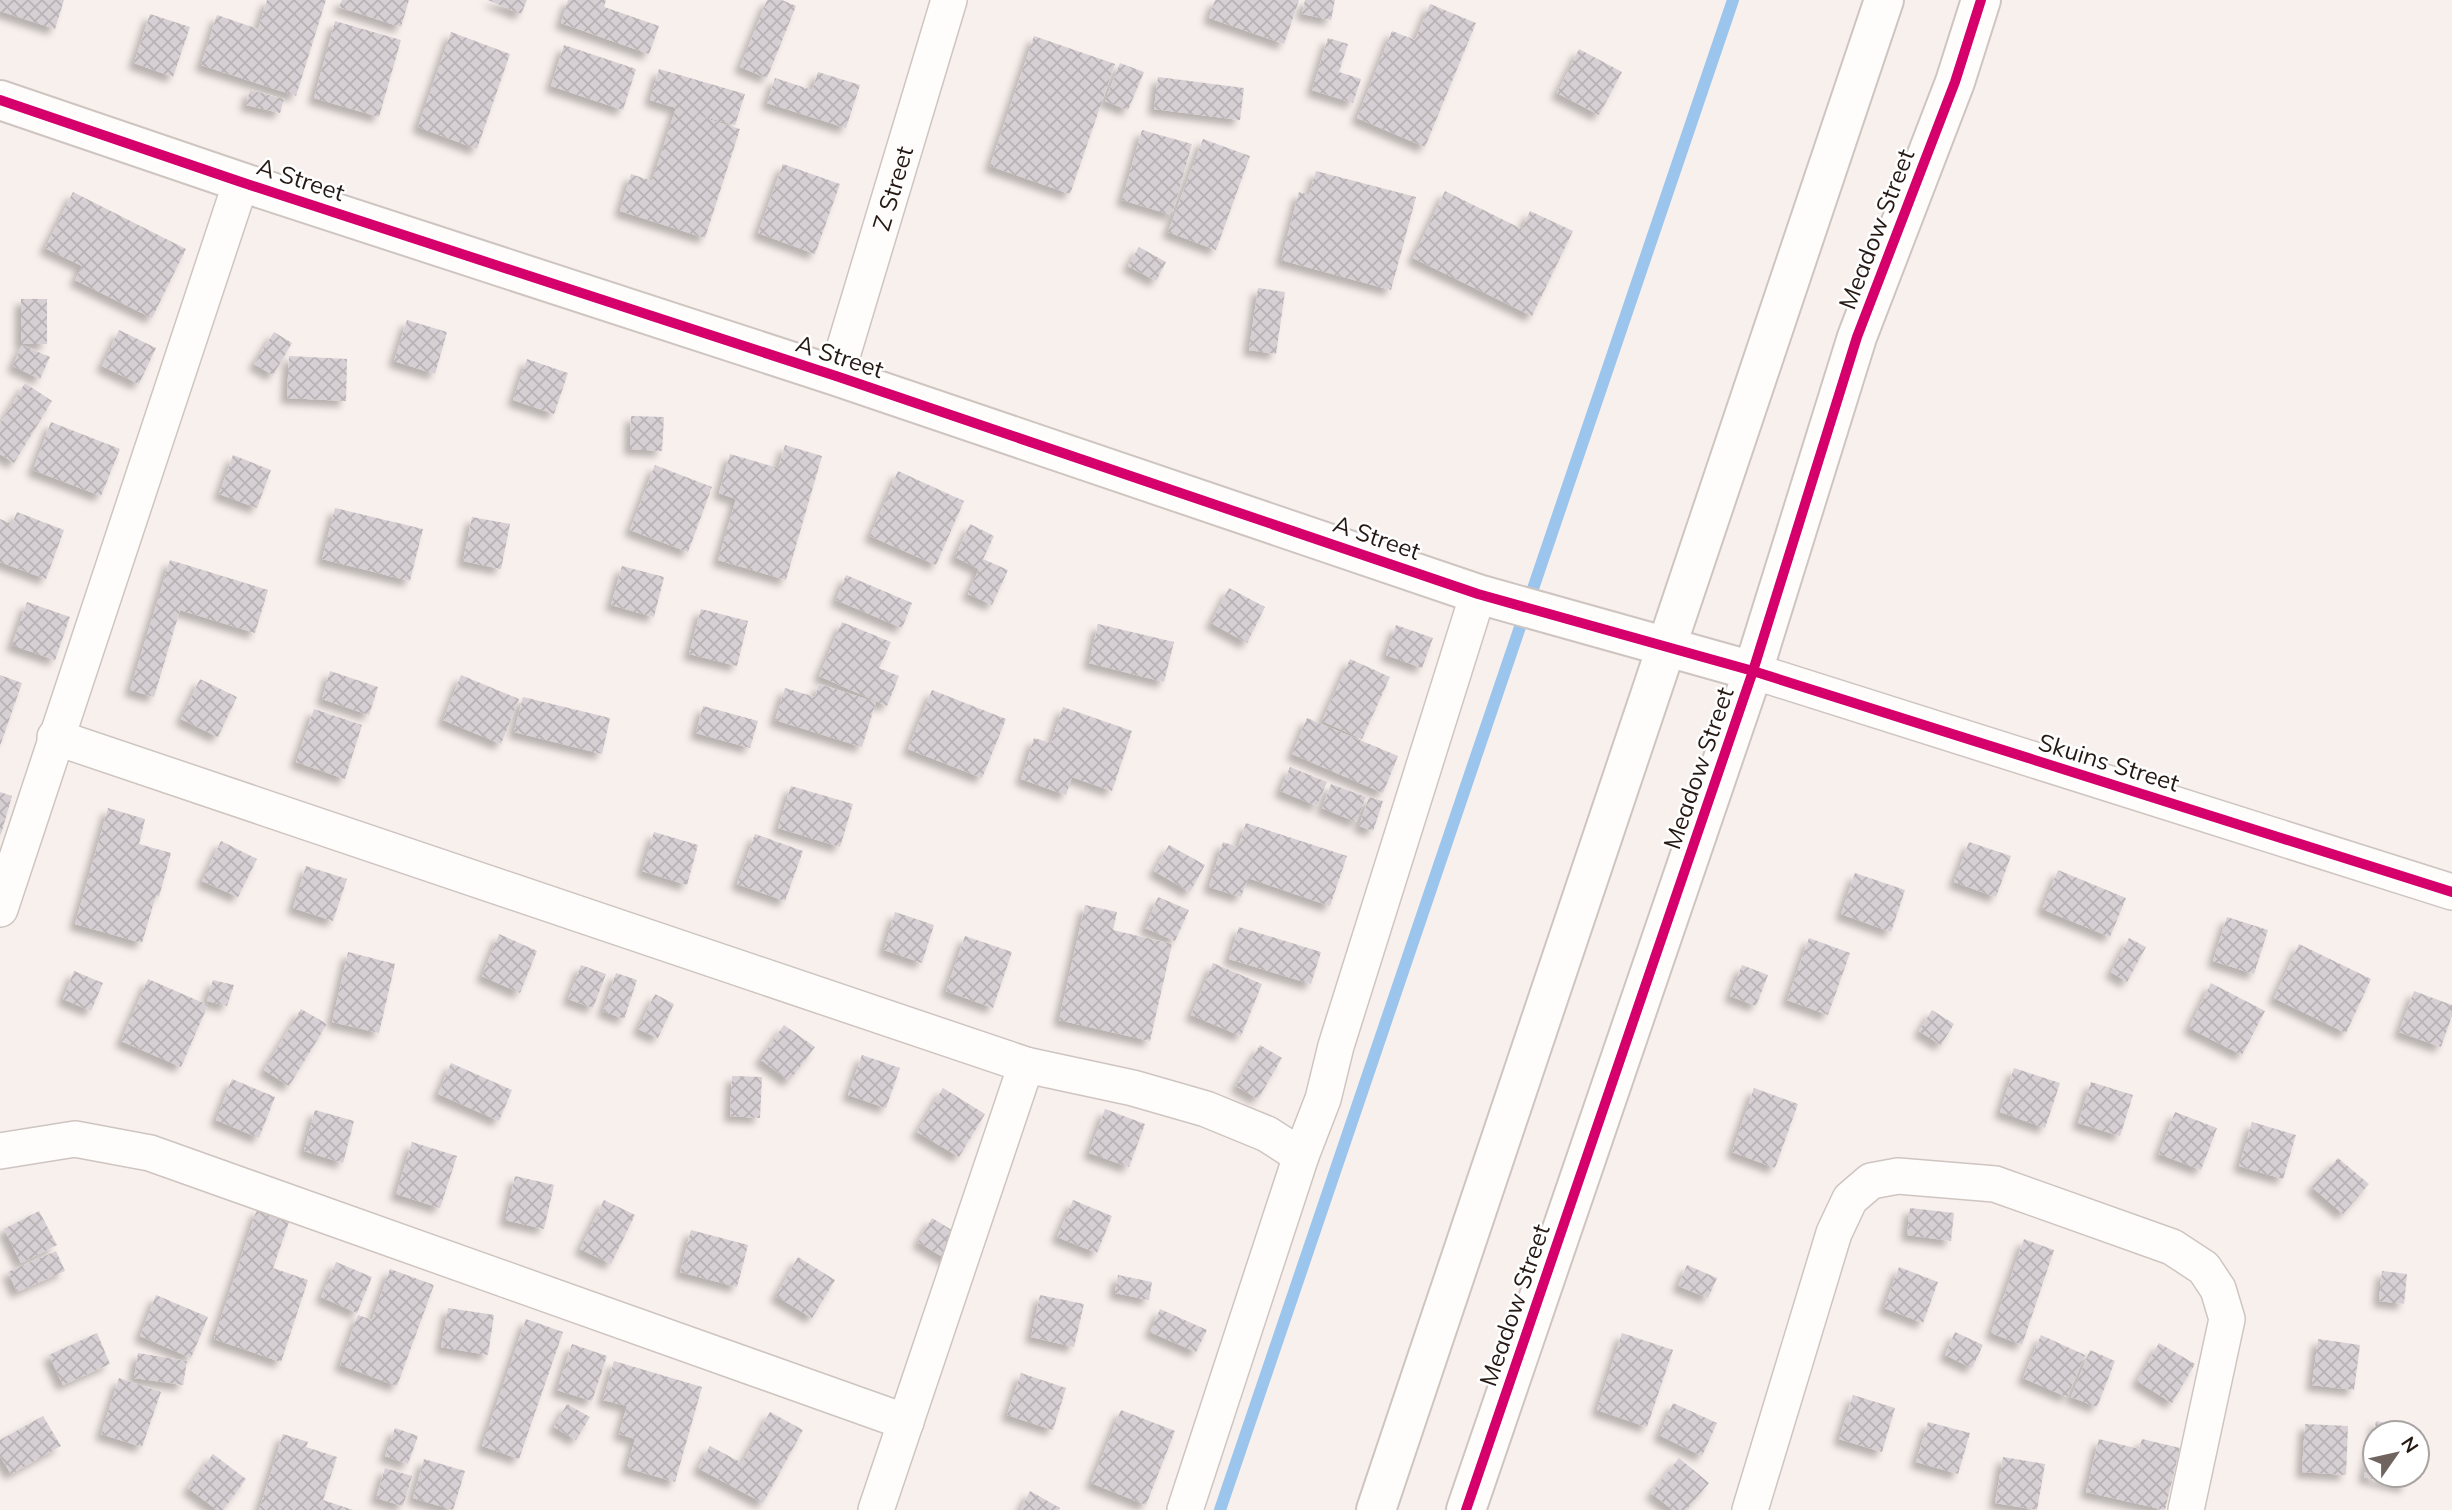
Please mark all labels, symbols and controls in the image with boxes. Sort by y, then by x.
street label: Z Street [866,142,919,234]
street label: Meadow Street [1832,145,1920,313]
street label: A Street [253,151,349,207]
street label: A Street [792,328,888,384]
street label: A Street [1329,508,1425,566]
street label: Meadow Street [1656,683,1740,853]
street label: Skuins Street [2035,726,2183,798]
street label: Meadow Street [1472,1220,1556,1390]
north arrow [2361,1419,2431,1489]
text: N [2396,1432,2424,1457]

